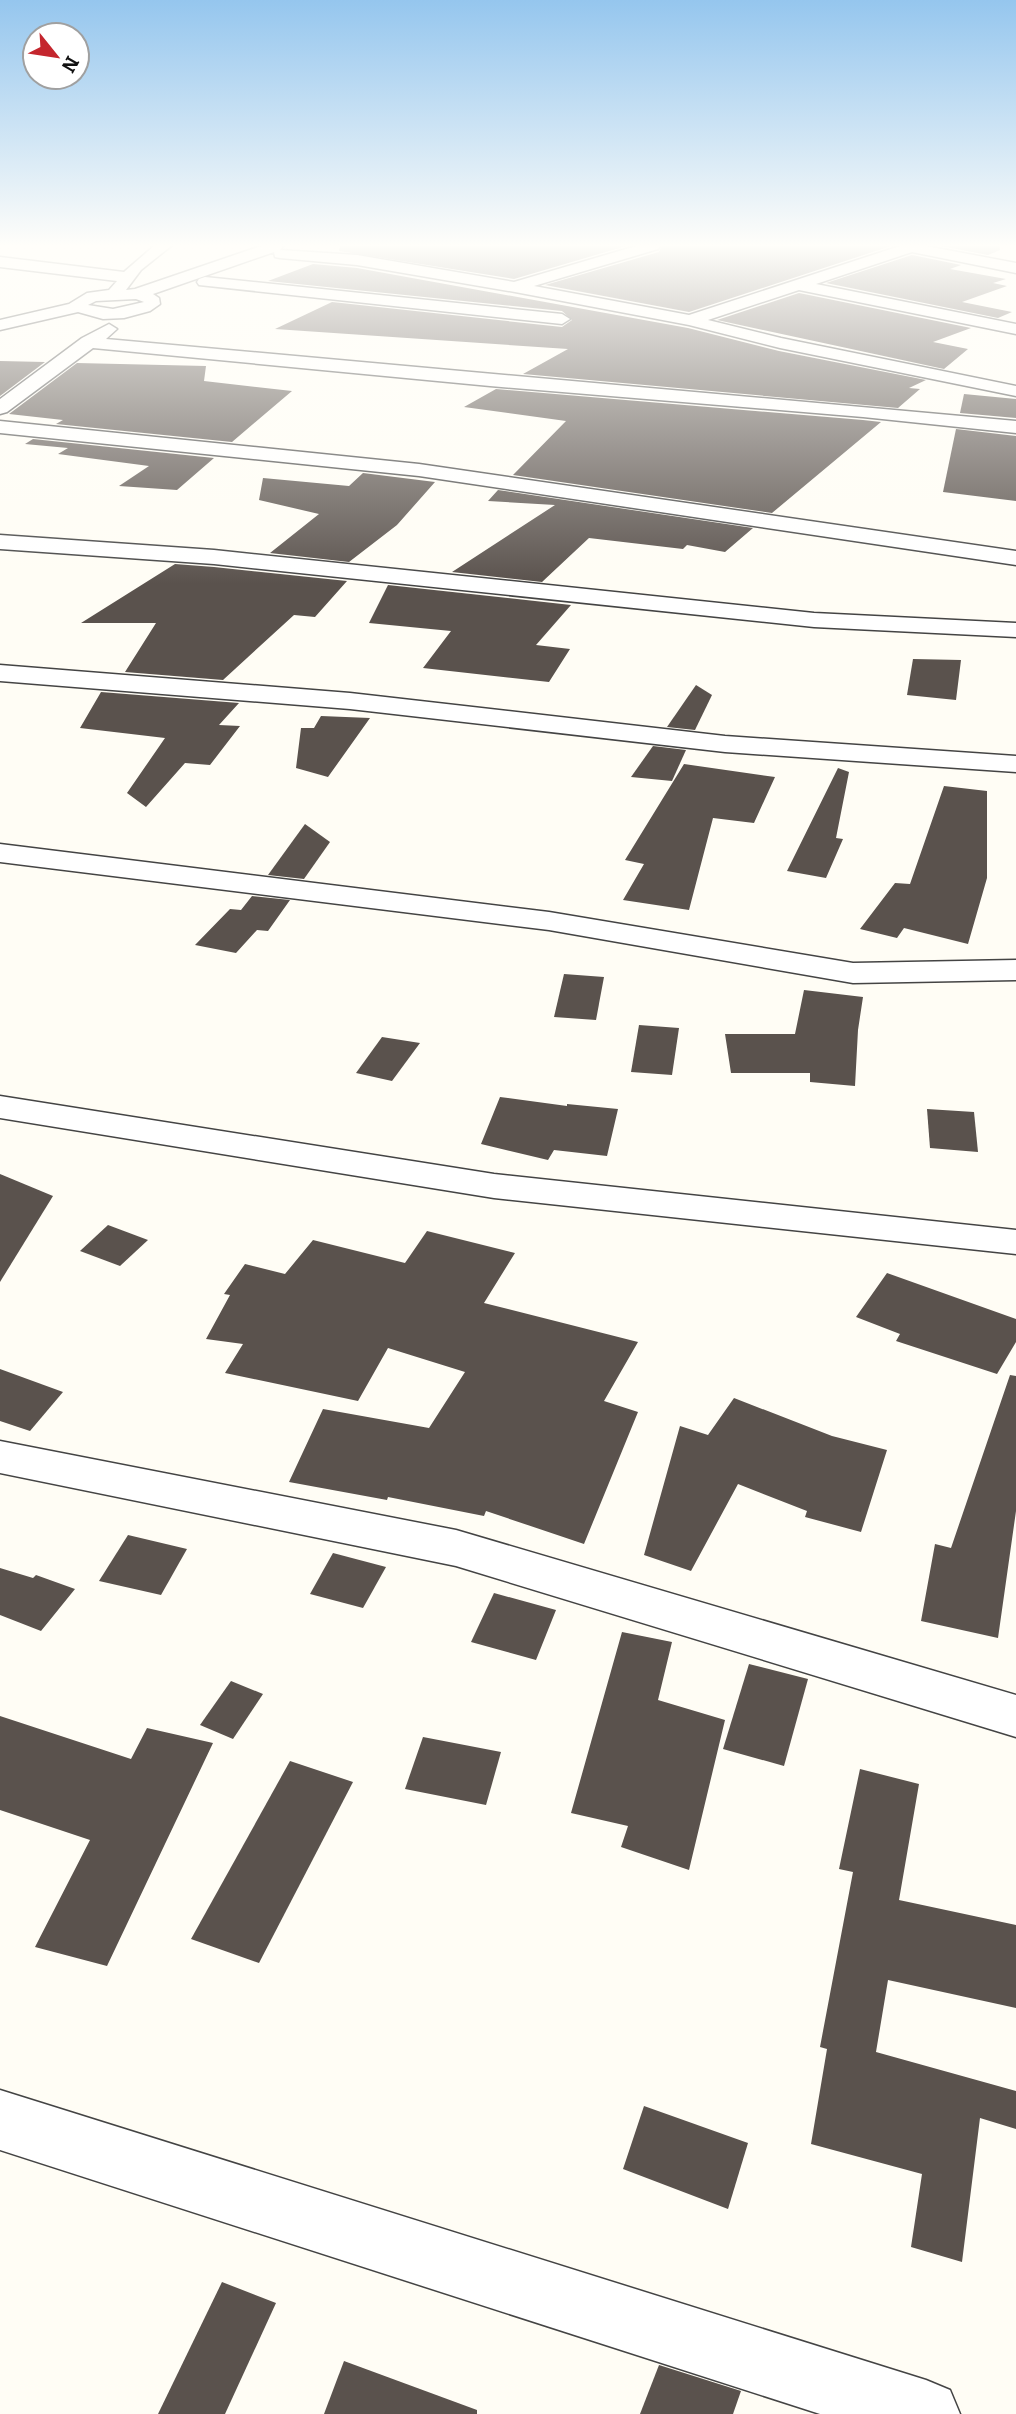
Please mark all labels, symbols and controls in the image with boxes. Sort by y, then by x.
north arrow [21,21,91,91]
text: N [56,52,84,77]

